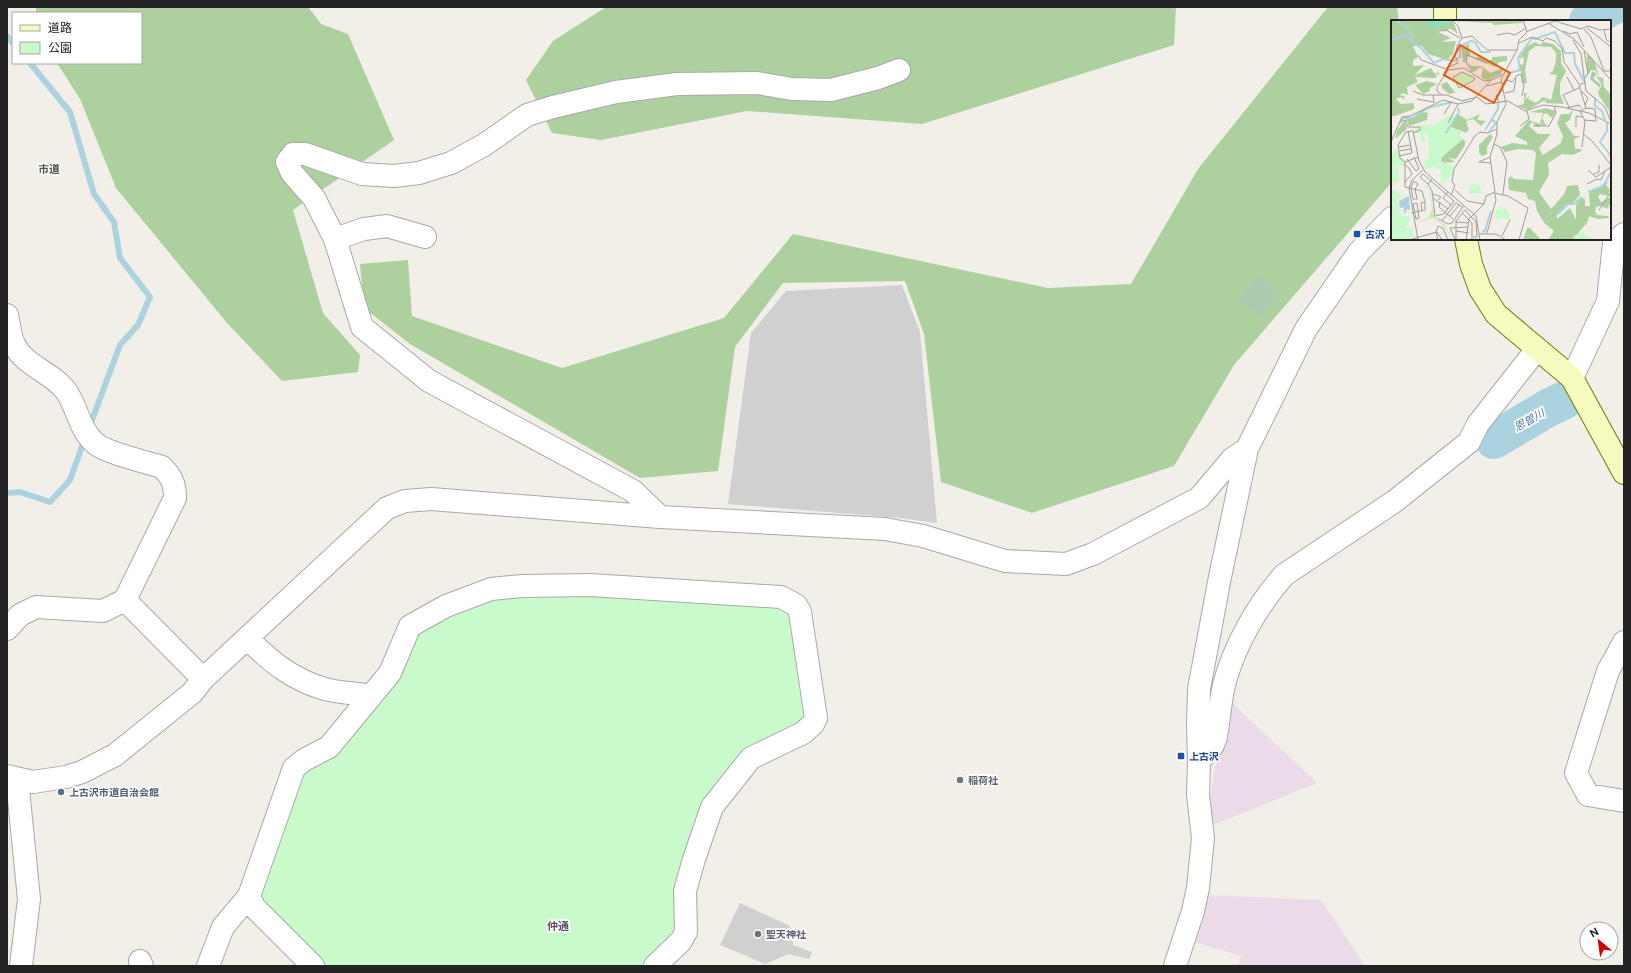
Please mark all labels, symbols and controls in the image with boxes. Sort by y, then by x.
legend [12,12,142,64]
text: 道路 [48,20,72,36]
inset map [1391,20,1611,240]
text: 公園 [48,40,72,56]
district label: 市道 [38,162,60,176]
place label: 古沢 [1365,228,1385,241]
marker: 古沢 [1352,229,1362,239]
water label: 恩曽川 [1511,405,1548,434]
place label: 上古沢 [1189,750,1219,763]
marker: 上古沢 [1176,751,1186,761]
place label: 稲荷社 [968,774,999,787]
marker: 稲荷社 [955,775,965,785]
place label: 上古沢市道自治会館 [69,786,159,799]
marker: 上古沢市道自治会館 [56,787,66,797]
district label: 仲通 [547,919,569,933]
north arrow [1579,921,1619,961]
text: N [1587,924,1601,940]
place label: 聖天神社 [766,928,807,941]
marker: 聖天神社 [753,929,763,939]

